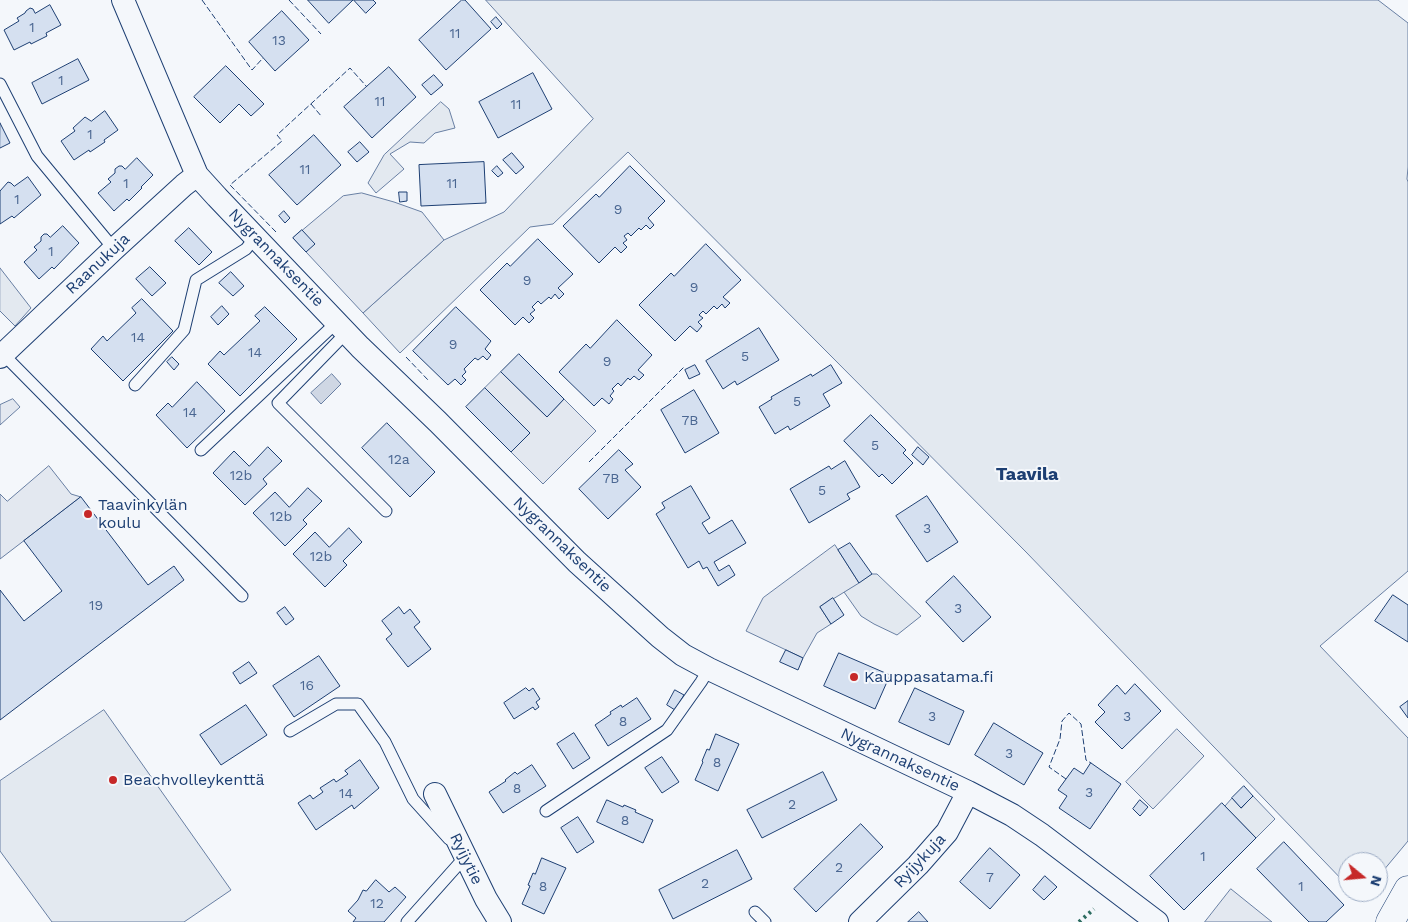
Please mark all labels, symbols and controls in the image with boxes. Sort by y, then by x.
house number: 1 [29,20,35,36]
house number: 11 [450,26,460,42]
house number: 13 [272,33,286,49]
house number: 1 [58,73,64,89]
house number: 11 [375,94,385,110]
house number: 11 [511,97,521,113]
house number: 1 [87,127,93,143]
house number: 11 [300,162,310,178]
house number: 1 [123,176,129,192]
house number: 11 [447,176,457,192]
house number: 1 [14,192,20,208]
house number: 9 [614,202,622,218]
street label: Nygrannaksentie [224,205,328,311]
street label: Raanukuja [62,229,134,299]
house number: 1 [48,244,54,260]
house number: 9 [523,273,531,289]
house number: 9 [690,280,698,296]
house number: 14 [131,330,145,346]
house number: 9 [449,337,457,353]
house number: 14 [248,345,262,361]
house number: 5 [741,349,749,365]
house number: 9 [603,354,611,370]
house number: 5 [793,394,801,410]
house number: 14 [183,405,197,421]
house number: 7B [682,413,698,429]
house number: 5 [871,438,879,454]
house number: 12a [388,452,410,468]
district label: Taavila [996,464,1058,486]
house number: 12b [230,468,252,484]
house number: 7B [603,471,619,487]
house number: 5 [818,483,826,499]
street label: Nygrannaksentie [509,493,615,597]
place label: Taavinkylän koulu [98,495,188,533]
marker: Taavinkylän koulu [82,508,94,520]
house number: 12b [270,509,292,525]
house number: 3 [923,521,931,537]
house number: 12b [310,549,332,565]
house number: 19 [89,598,103,614]
house number: 3 [954,601,962,617]
place label: Kauppasatama.fi [864,667,994,687]
marker: Kauppasatama.fi [848,671,860,683]
house number: 16 [300,678,314,694]
house number: 3 [928,709,936,725]
house number: 3 [1123,709,1131,725]
house number: 8 [619,714,627,730]
street label: Nygrannaksentie [837,724,963,796]
house number: 3 [1005,746,1013,762]
house number: 8 [713,755,721,771]
place label: Beachvolleykenttä [123,770,264,790]
marker: Beachvolleykenttä [107,774,119,786]
house number: 8 [513,781,521,797]
house number: 3 [1085,785,1093,801]
house number: 14 [339,786,353,802]
house number: 2 [788,797,796,813]
house number: 8 [621,813,629,829]
street label: Ryijytie [445,830,487,888]
street label: Ryijykuja [890,830,950,892]
house number: 1 [1200,849,1206,865]
north arrow [1338,852,1388,902]
house number: 2 [835,860,843,876]
house number: 7 [986,870,994,886]
text: N [1367,874,1386,888]
house number: 2 [701,876,709,892]
house number: 8 [539,879,547,895]
house number: 1 [1298,879,1304,895]
house number: 12 [370,896,384,912]

